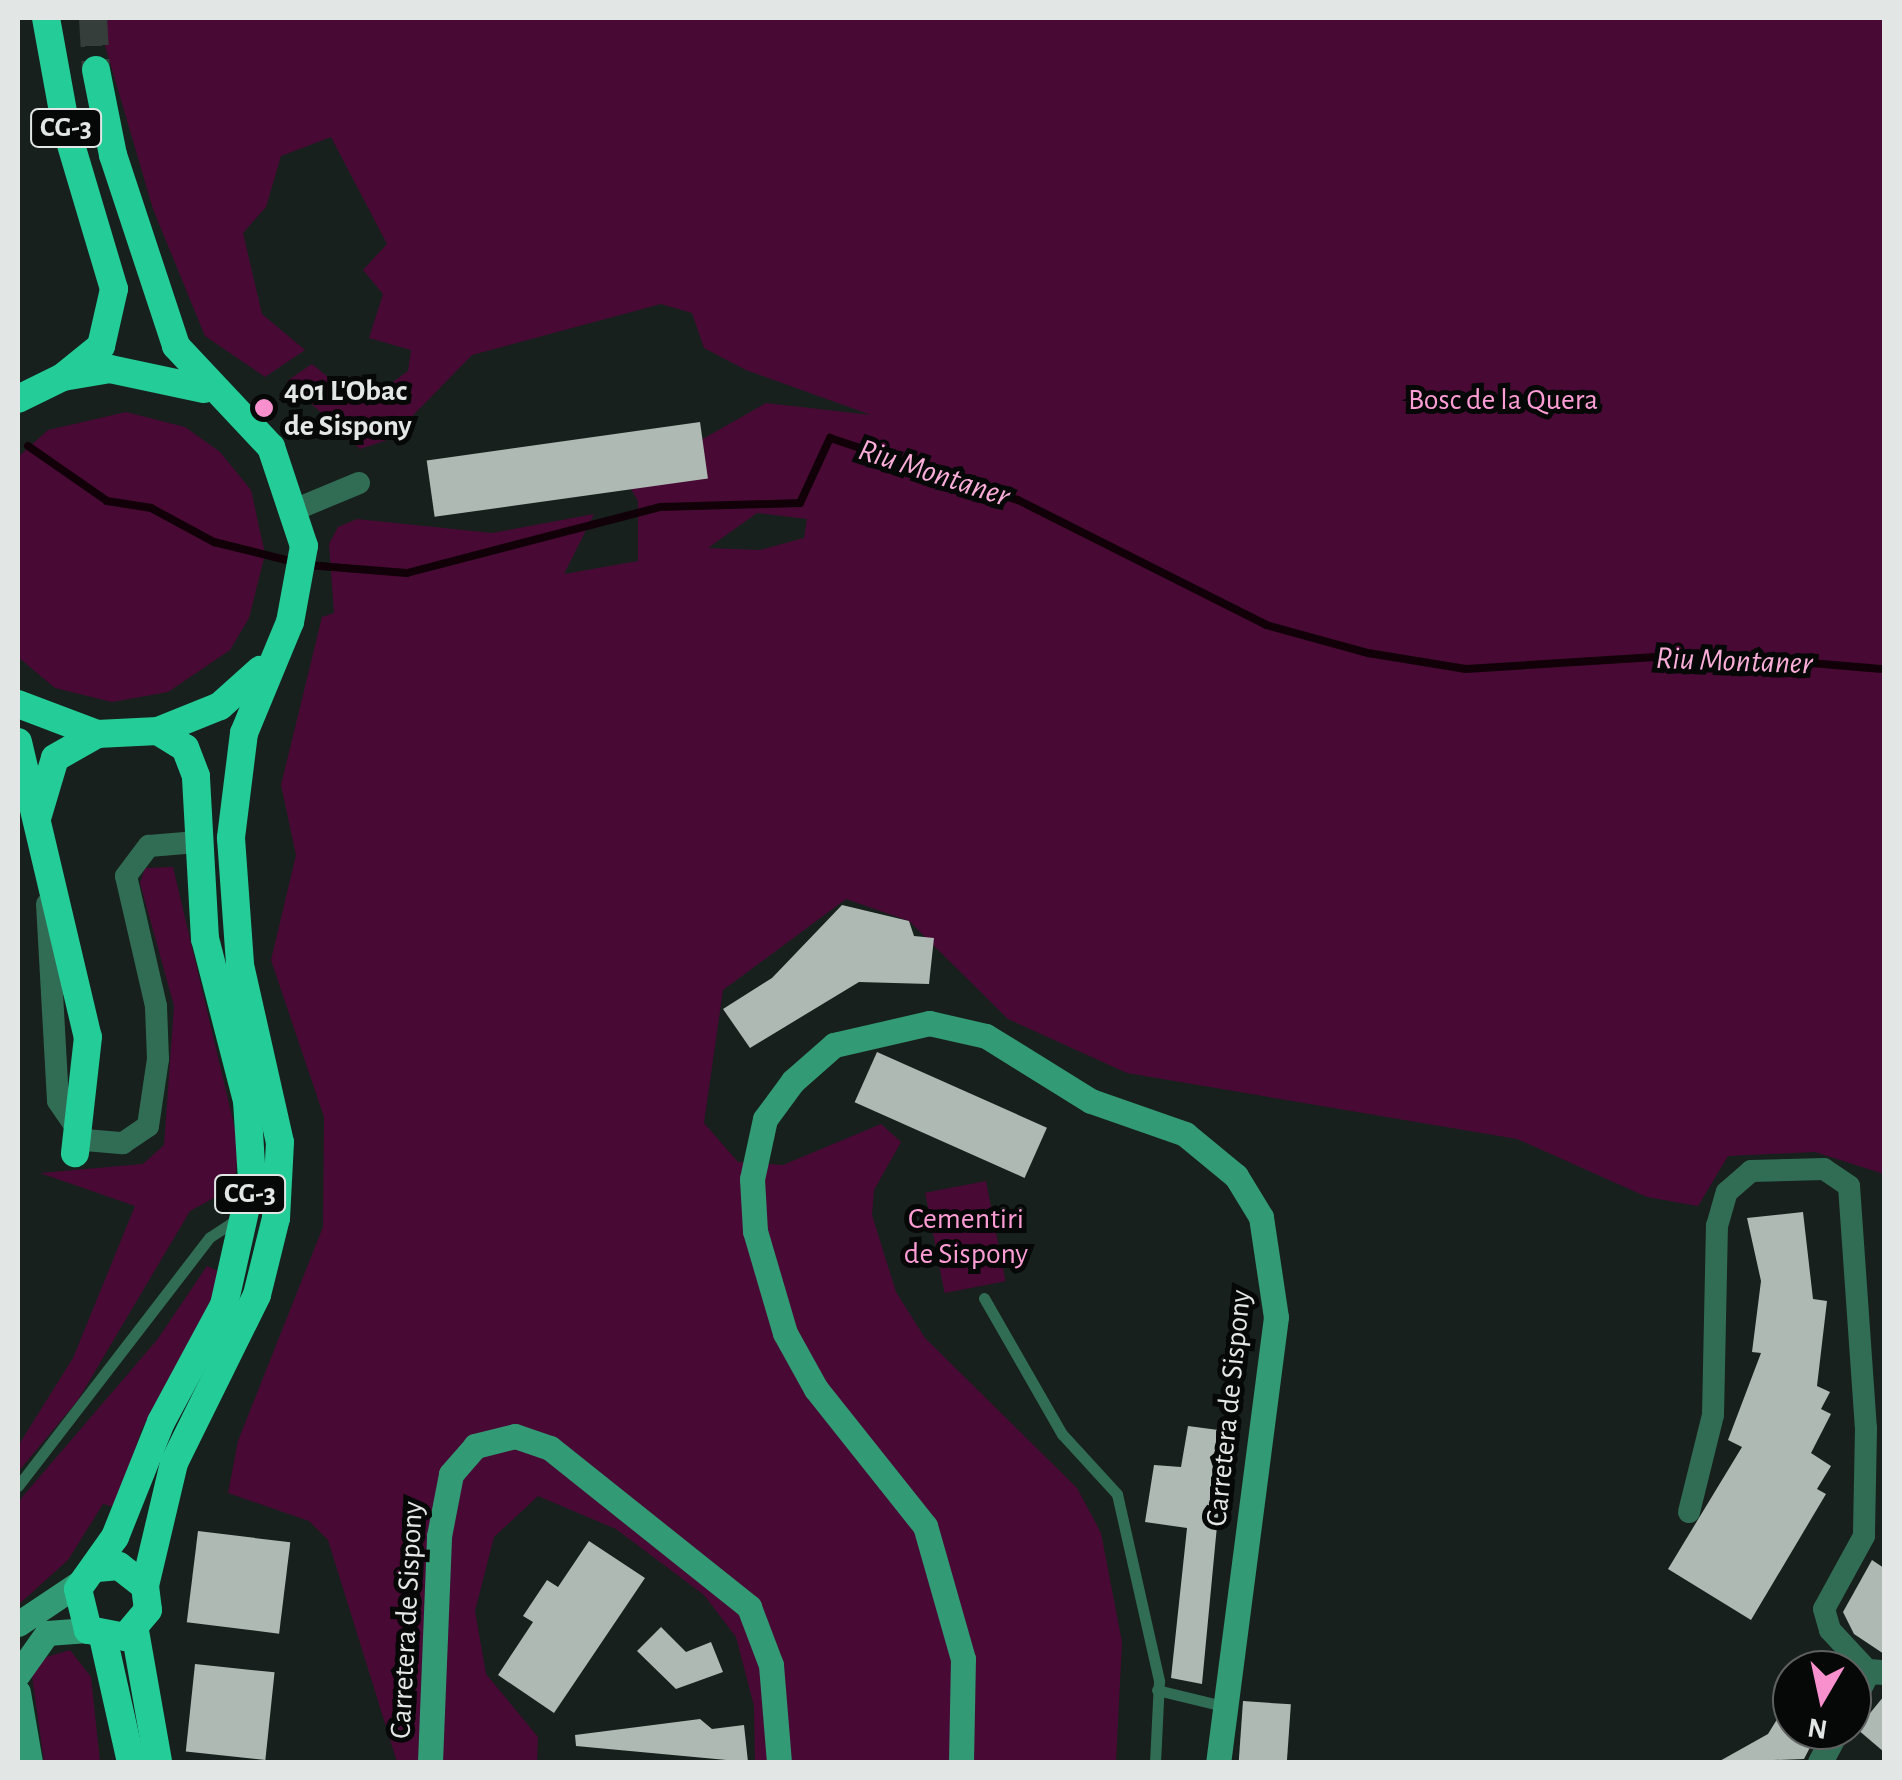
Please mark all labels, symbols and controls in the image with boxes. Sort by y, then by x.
road number: CG-3 [28,105,104,151]
place label: 401 L'Obac de Sispony [284,373,412,444]
park label: Bosc de la Quera [1408,382,1598,418]
marker: 401 L'Obac de Sispony [253,397,275,419]
water label: Riu Montaner [853,430,1015,516]
water label: Riu Montaner [1655,639,1813,683]
road number: CG-3 [212,1171,288,1217]
park label: Cementiri de Sispony [904,1201,1028,1272]
street label: Carretera de Sispony [1199,1288,1259,1528]
street label: Carretera de Sispony [383,1500,431,1740]
north arrow [1772,1650,1872,1750]
text: N [1806,1712,1829,1743]

